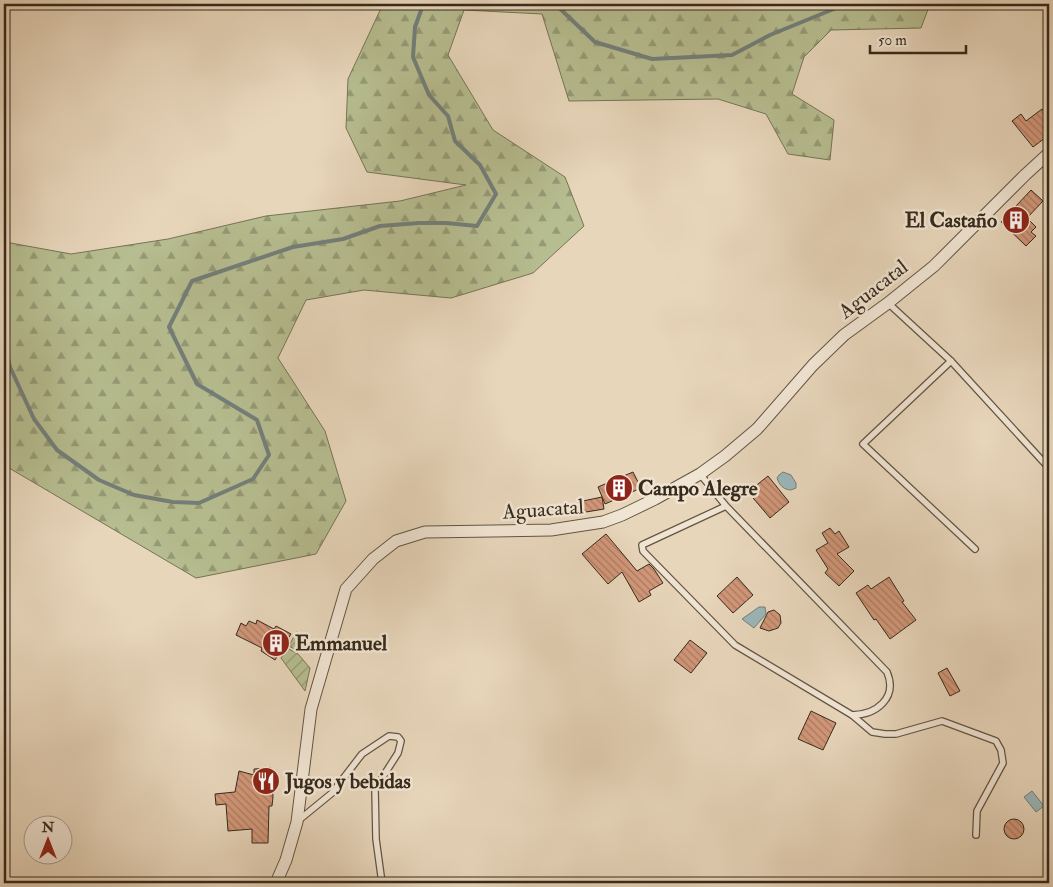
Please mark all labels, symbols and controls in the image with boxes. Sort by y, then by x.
scale bar [870,22,967,54]
text: 50 m [878,31,907,50]
building icon: El Castaño [1001,205,1031,235]
place label: El Castaño [905,207,997,234]
street label: Aguacatal [832,253,914,326]
building icon: Campo Alegre [604,473,634,503]
place label: Campo Alegre [638,475,758,502]
street label: Aguacatal [501,493,585,526]
building icon: Emmanuel [261,628,291,658]
place label: Emmanuel [295,630,388,657]
restaurant icon: Jugos y bebidas [251,766,281,796]
place label: Jugos y bebidas [284,768,411,795]
north arrow [22,814,72,864]
text: N [41,819,55,836]

